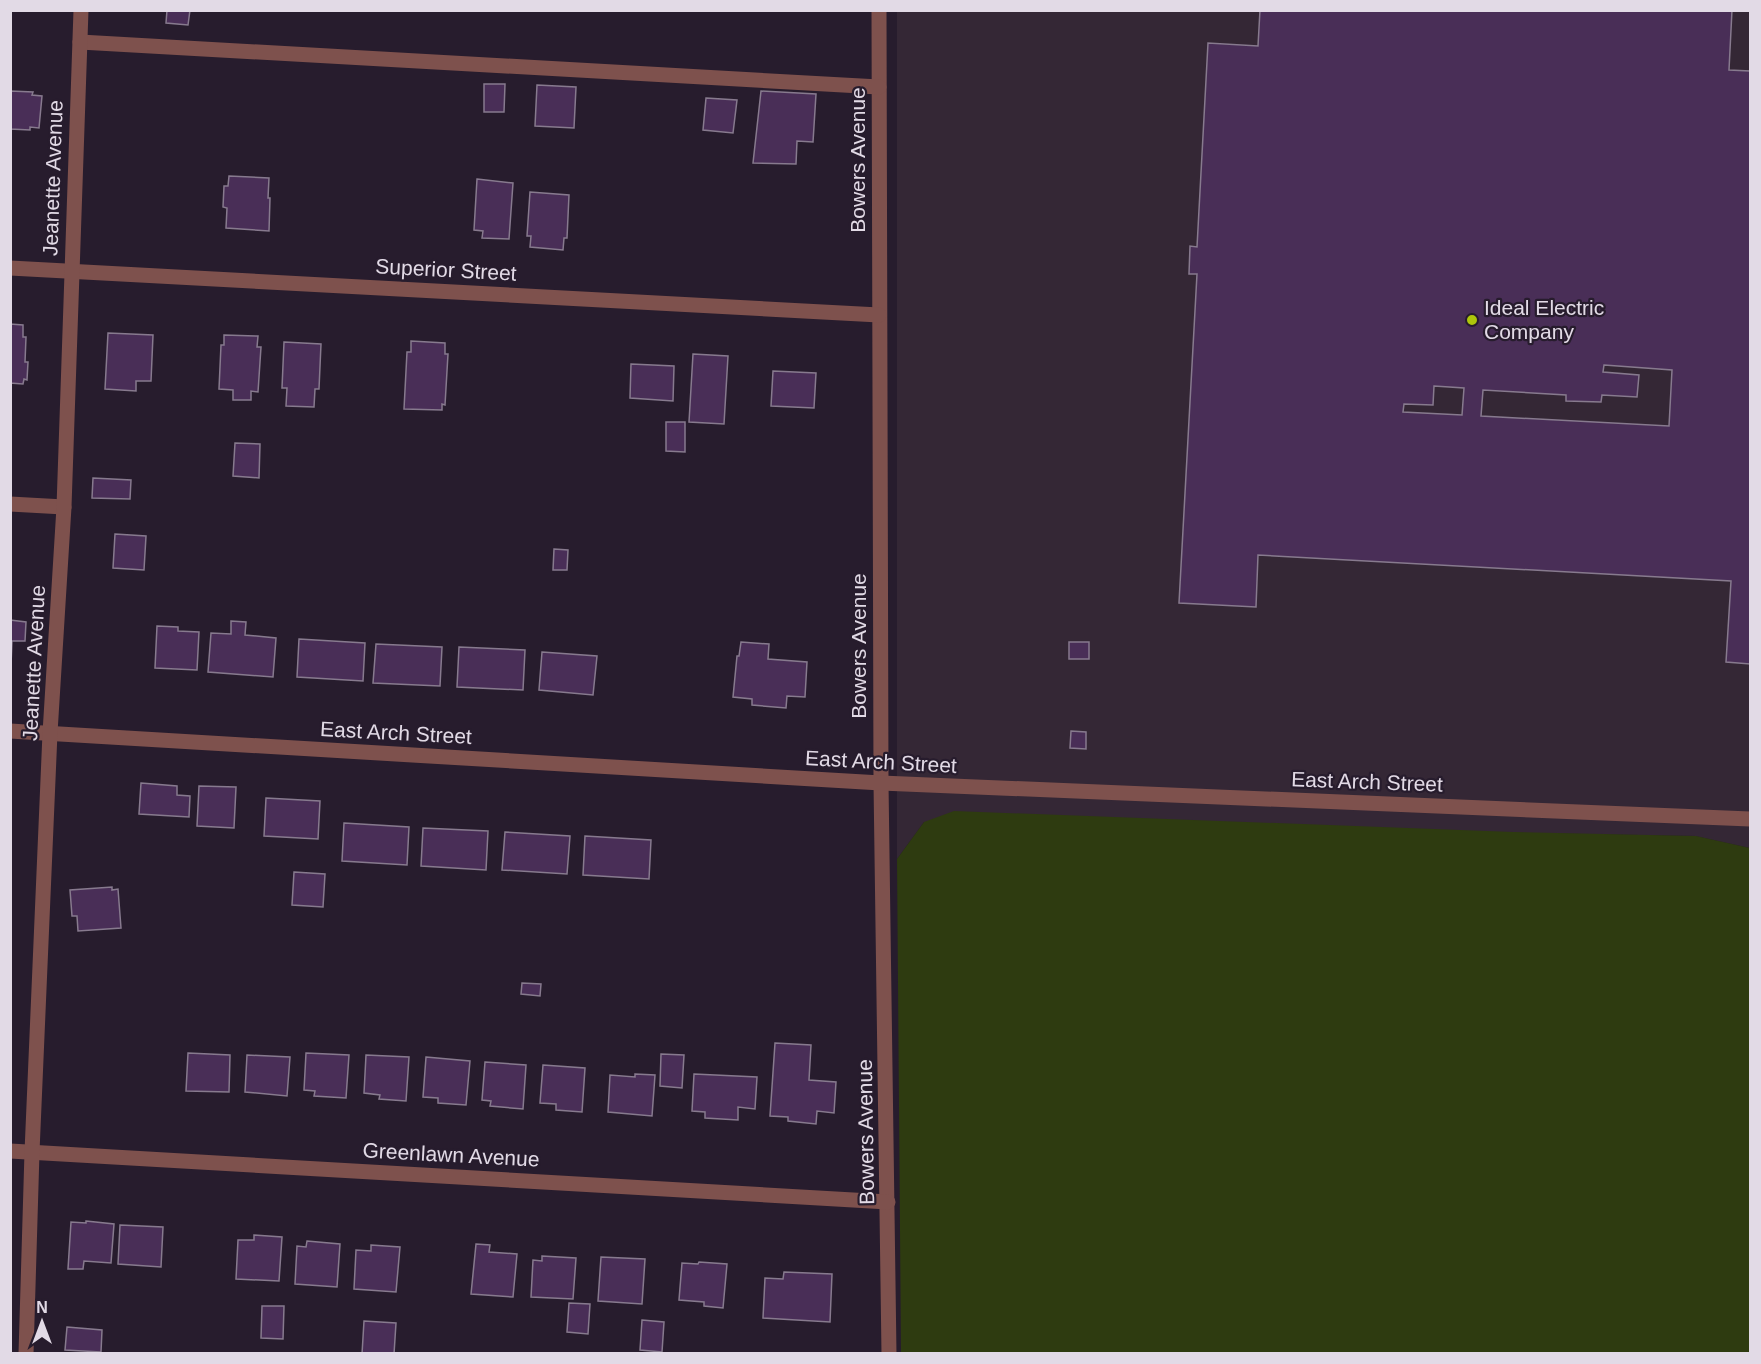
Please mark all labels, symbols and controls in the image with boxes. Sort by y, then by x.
street label: Bowers Avenue [846,87,869,233]
street label: Jeanette Avenue [38,100,67,256]
street label: Superior Street [375,254,517,285]
place label: Ideal Electric Company [1484,296,1604,343]
marker: Ideal Electric Company [1465,313,1479,327]
street label: Bowers Avenue [847,573,870,719]
street label: Jeanette Avenue [18,584,49,742]
street label: East Arch Street [320,717,473,748]
street label: East Arch Street [805,746,958,777]
street label: East Arch Street [1291,767,1443,796]
street label: Bowers Avenue [853,1059,878,1205]
street label: Greenlawn Avenue [362,1138,540,1171]
north arrow [12,1292,72,1352]
text: N [36,1299,48,1316]

